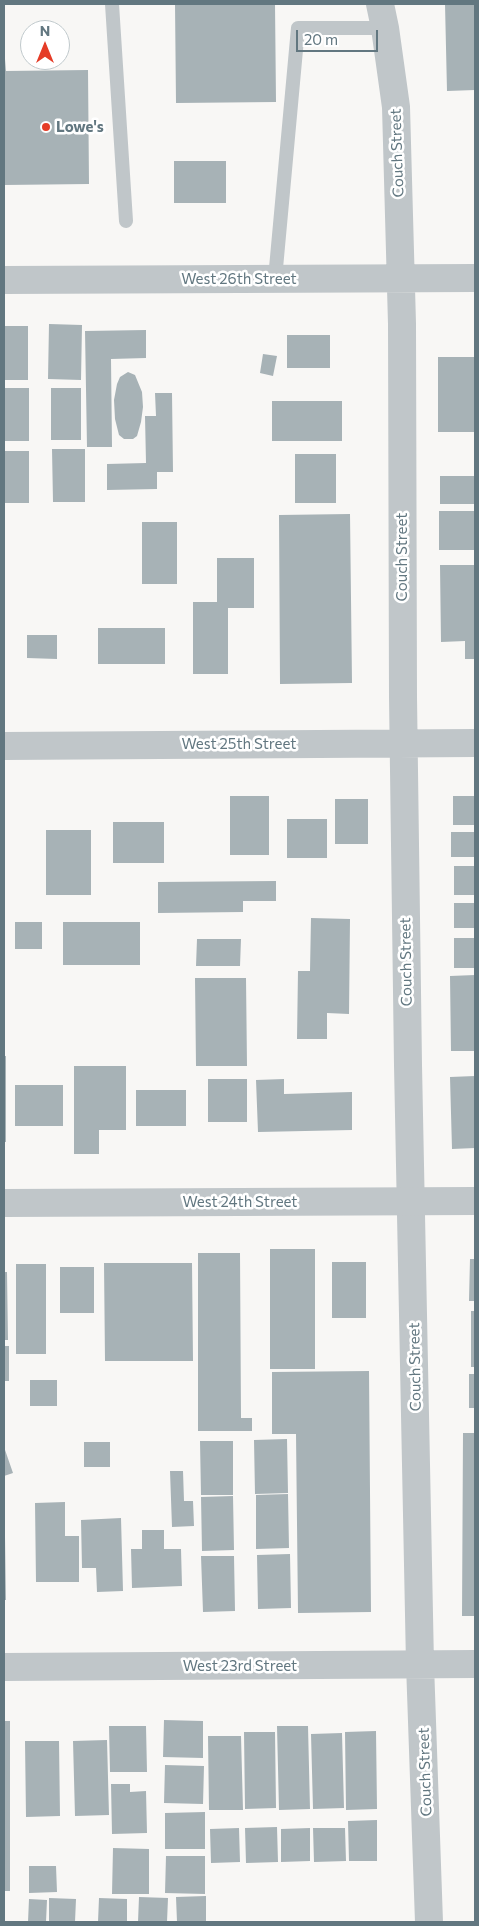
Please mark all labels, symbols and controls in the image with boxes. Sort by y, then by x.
north arrow [20,20,70,70]
scale bar [299,20,382,52]
text: N [40,22,50,39]
text: 20 m [304,30,338,48]
street label: Couch Street [386,108,408,198]
place label: Lowe's [56,118,104,136]
marker: Lowe's [40,121,52,133]
street label: West 26th Street [181,270,297,288]
street label: Couch Street [393,513,411,601]
street label: West 25th Street [182,735,296,753]
street label: Couch Street [396,917,416,1007]
street label: West 24th Street [182,1193,298,1211]
street label: Couch Street [405,1322,425,1412]
street label: West 23rd Street [183,1657,297,1675]
street label: Couch Street [414,1727,436,1817]

